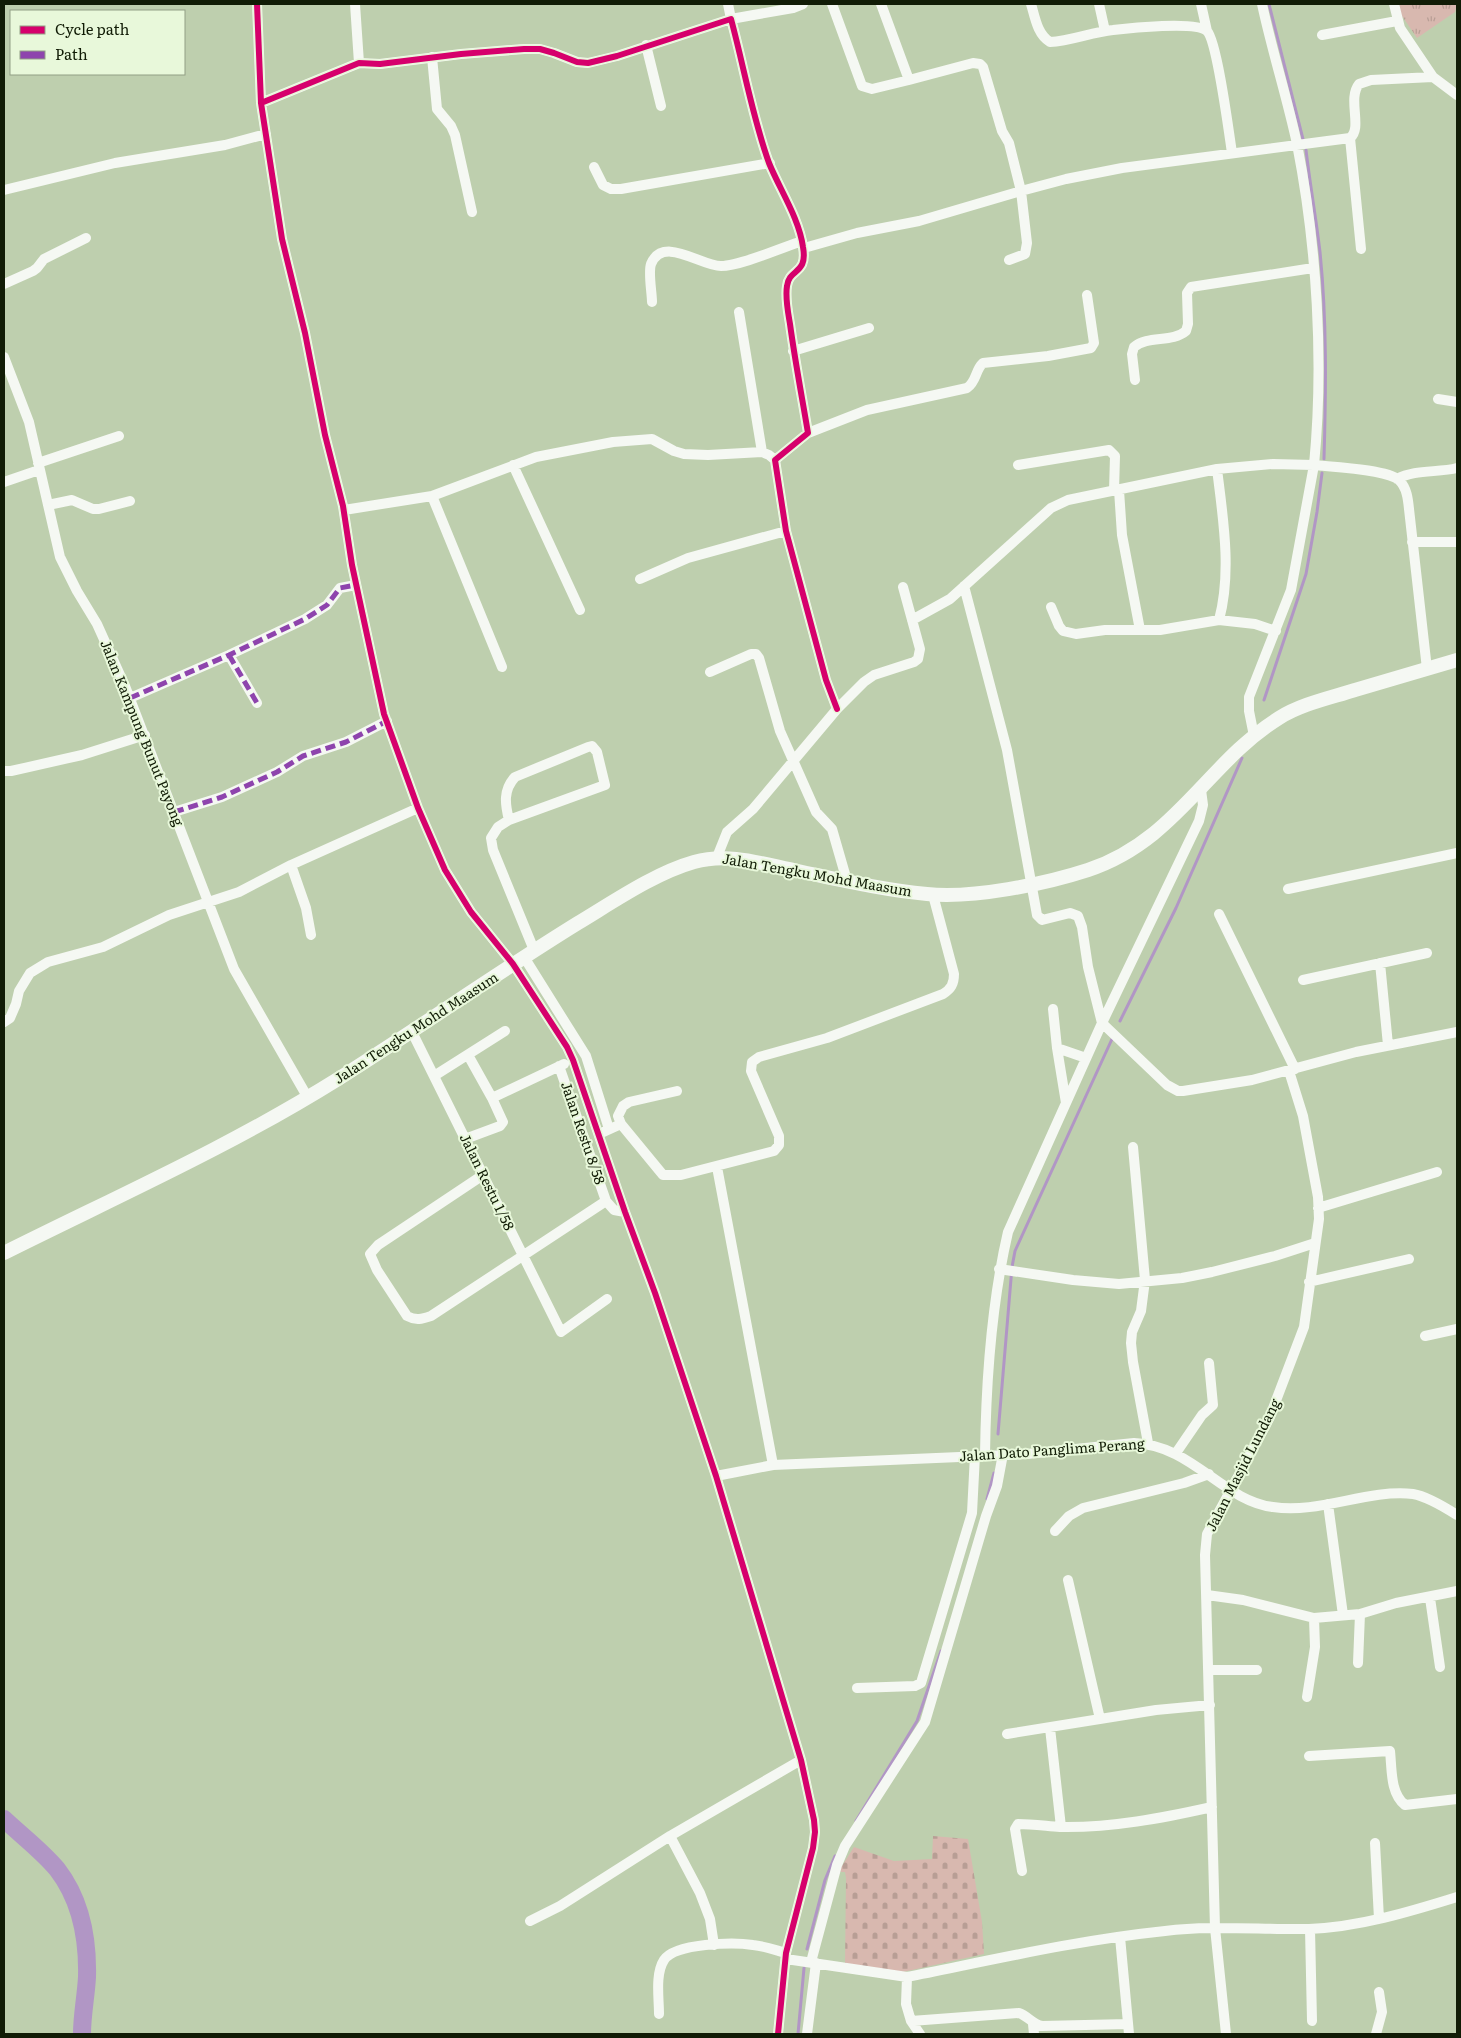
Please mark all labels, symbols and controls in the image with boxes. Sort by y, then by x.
legend [10,10,185,75]
text: Cycle path [55,17,130,40]
text: Path [55,42,88,65]
street label: Jalan Kampung Bunut Payong [96,636,190,829]
street label: Jalan Tengku Mohd Maasum [721,847,914,901]
street label: Jalan Tengku Mohd Maasum [329,966,502,1088]
street label: Jalan Restu 8/58 [557,1079,611,1187]
street label: Jalan Restu 1/58 [456,1130,520,1234]
street label: Jalan Masjid Lundang [1200,1395,1284,1534]
street label: Jalan Dato Panglima Perang [958,1433,1146,1465]

